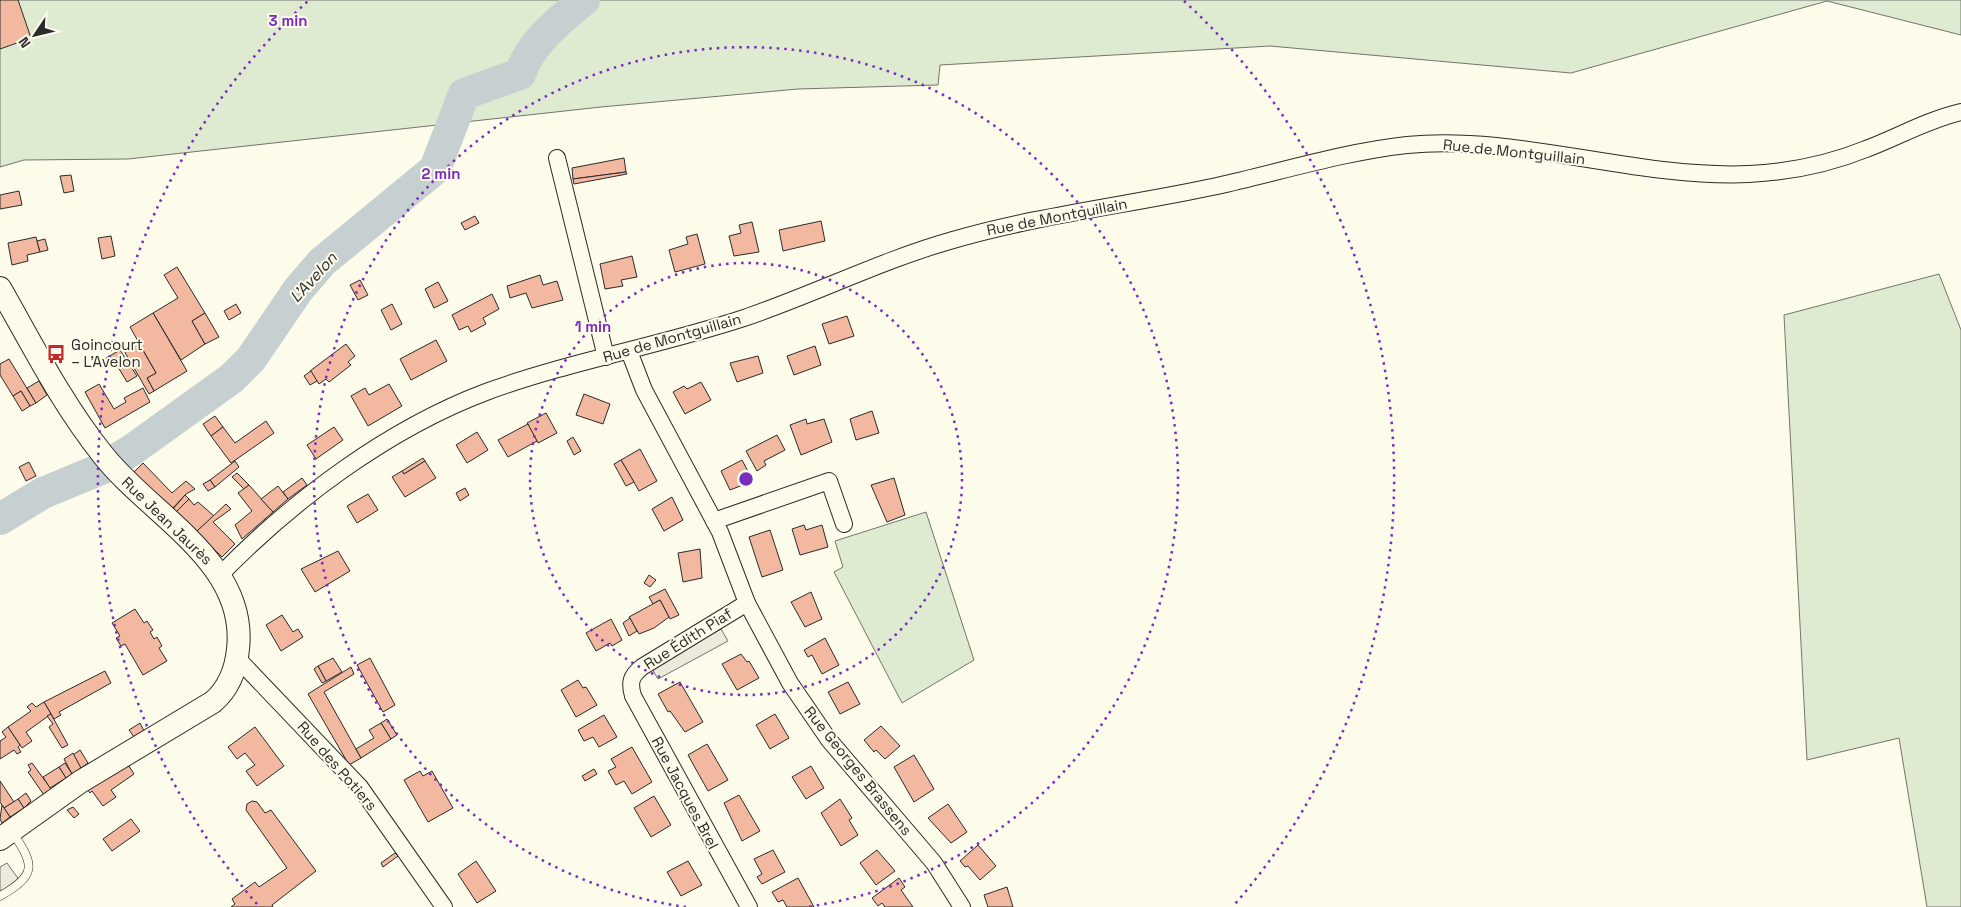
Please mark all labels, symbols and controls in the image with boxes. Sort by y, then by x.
north arrow [10,10,60,60]
text: 3 min [269,11,307,30]
text: N [14,33,34,51]
street label: Rue de Montguillain [1442,135,1586,168]
text: 2 min [422,164,460,183]
street label: Rue de Montguillain [985,194,1129,239]
water label: L'Avelon [285,247,342,307]
street label: Rue de Montguillain [601,309,743,366]
text: 1 min [575,317,611,336]
place label: Goincourt – L'Avelon [71,335,143,371]
bus stop icon: Goincourt – L'Avelon [45,343,67,365]
centre of rings [737,470,755,488]
street label: Rue Jean Jaurès [118,473,217,569]
street label: Rue Édith Piaf [640,604,736,673]
street label: Rue Georges Brassens [800,702,916,839]
street label: Rue des Potiers [293,717,381,814]
street label: Rue Jacques Brel [648,733,723,852]

